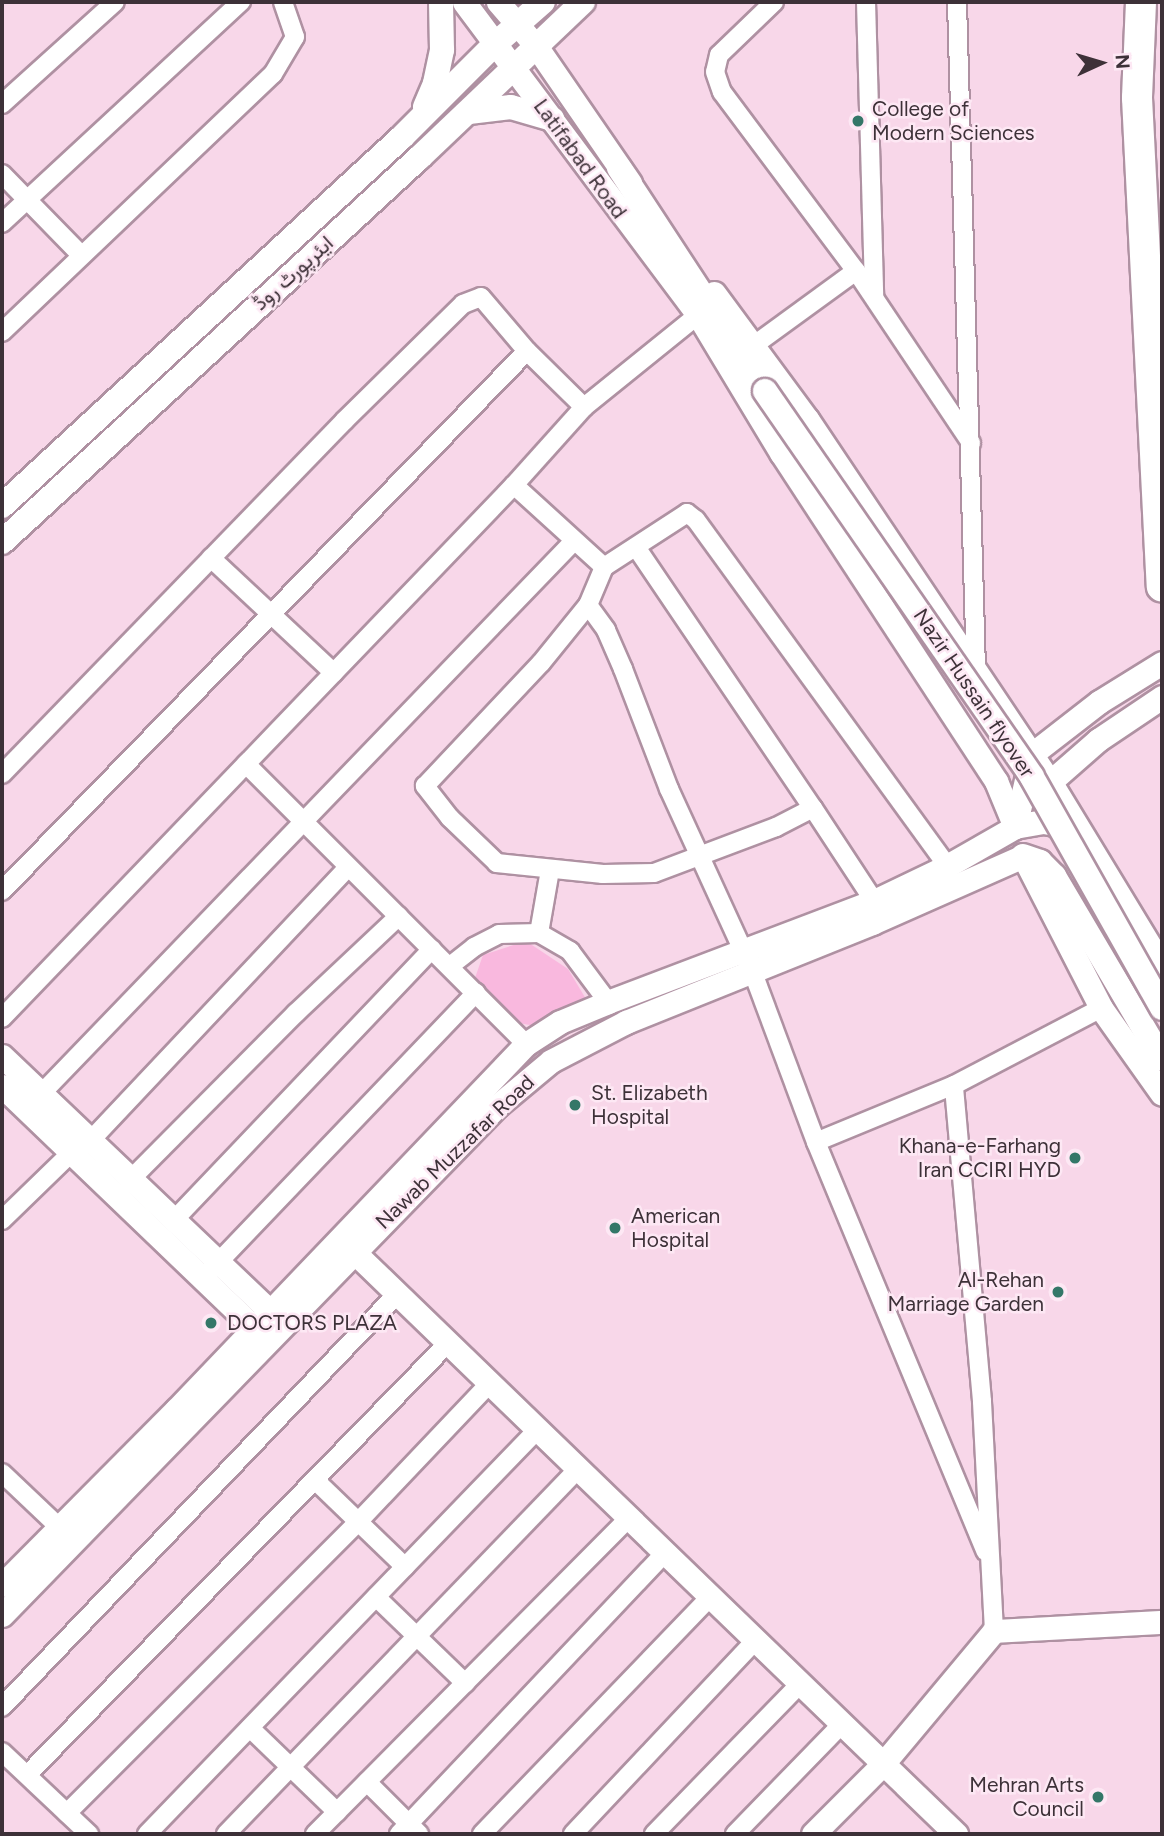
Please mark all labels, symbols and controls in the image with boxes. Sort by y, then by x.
north arrow [1066,28,1136,98]
text: N [1110,53,1134,70]
street label: Latifabad Road [528,94,632,224]
place label: College of Modern Sciences [872,96,1035,146]
marker: College of Modern Sciences [850,113,866,129]
street label: ایئرپورٹ روڈ [248,230,338,316]
street label: Nazir Hussain flyover [908,604,1040,782]
street label: Nawab Muzzafar Road [370,1070,540,1234]
place label: St. Elizabeth Hospital [591,1080,708,1130]
marker: St. Elizabeth Hospital [565,1095,585,1115]
place label: Khana-e-Farhang Iran CCIRI HYD [899,1133,1061,1183]
marker: Khana-e-Farhang Iran CCIRI HYD [1067,1150,1083,1166]
place label: American Hospital [631,1203,720,1253]
marker: American Hospital [605,1218,625,1238]
place label: Al-Rehan Marriage Garden [888,1267,1044,1317]
marker: Al-Rehan Marriage Garden [1050,1284,1066,1300]
place label: DOCTORS PLAZA [227,1310,397,1336]
marker: DOCTORS PLAZA [201,1313,221,1333]
place label: Mehran Arts Council [969,1772,1084,1822]
marker: Mehran Arts Council [1090,1789,1106,1805]

